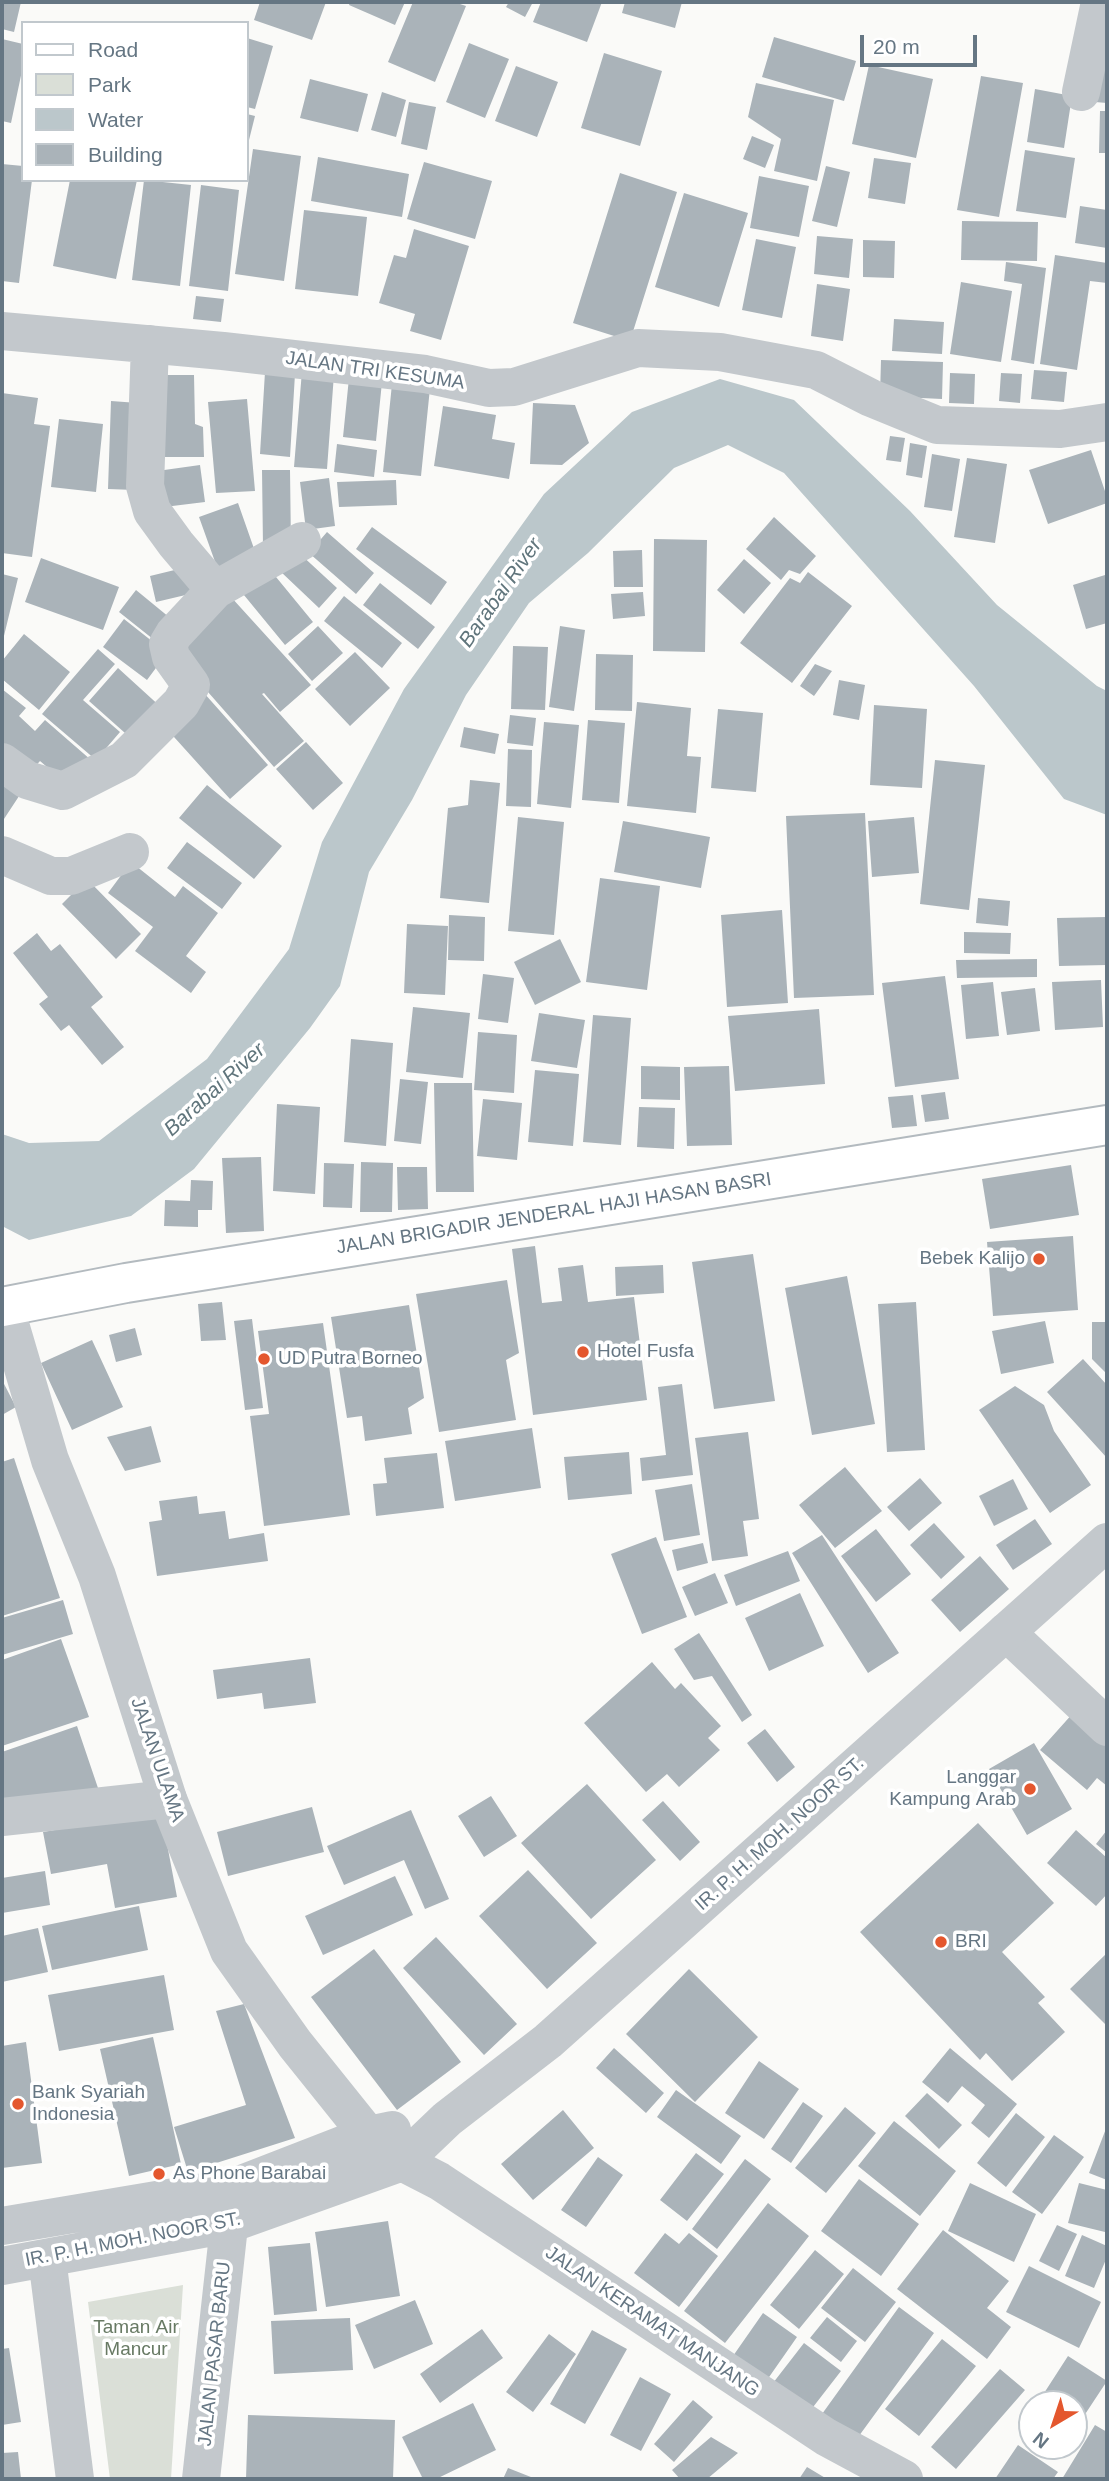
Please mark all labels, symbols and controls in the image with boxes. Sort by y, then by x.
legend [21,21,248,182]
scale bar [864,21,981,65]
text: 20 m [873,35,920,58]
text: Road [88,38,138,61]
text: Park [88,73,131,96]
text: Water [88,108,143,131]
text: Building [88,143,163,166]
street label: JALAN TRI KESUMA [284,347,466,395]
water label: Barabai River [454,534,548,652]
water label: Barabai River [159,1038,271,1142]
street label: JALAN BRIGADIR JENDERAL HAJI HASAN BASRI [335,1168,773,1260]
place label: Bebek Kalijo [919,1248,1025,1270]
marker: Bebek Kalijo [1031,1251,1047,1267]
place label: Hotel Fusfa [597,1341,694,1363]
marker: Hotel Fusfa [575,1344,591,1360]
place label: UD Putra Borneo [278,1348,423,1370]
marker: UD Putra Borneo [256,1351,272,1367]
street label: JALAN ULAMA [125,1695,189,1825]
street label: IR. P. H. MOH. NOOR ST. [691,1752,869,1916]
place label: Langgar Kampung Arab [889,1767,1016,1811]
marker: Langgar Kampung Arab [1022,1781,1038,1797]
place label: BRI [955,1931,987,1953]
marker: BRI [933,1934,949,1950]
place label: Bank Syariah Indonesia [32,2082,145,2126]
marker: Bank Syariah Indonesia [10,2096,26,2112]
place label: As Phone Barabai [173,2163,326,2185]
marker: As Phone Barabai [151,2166,167,2182]
street label: IR. P. H. MOH. NOOR ST. [23,2208,243,2272]
street label: JALAN KERAMAT MANJANG [541,2242,763,2402]
street label: JALAN PASAR BARU [194,2261,236,2447]
park label: Taman Air Mancur [93,2317,179,2361]
north arrow [1018,2390,1088,2460]
text: N [1029,2428,1053,2453]

